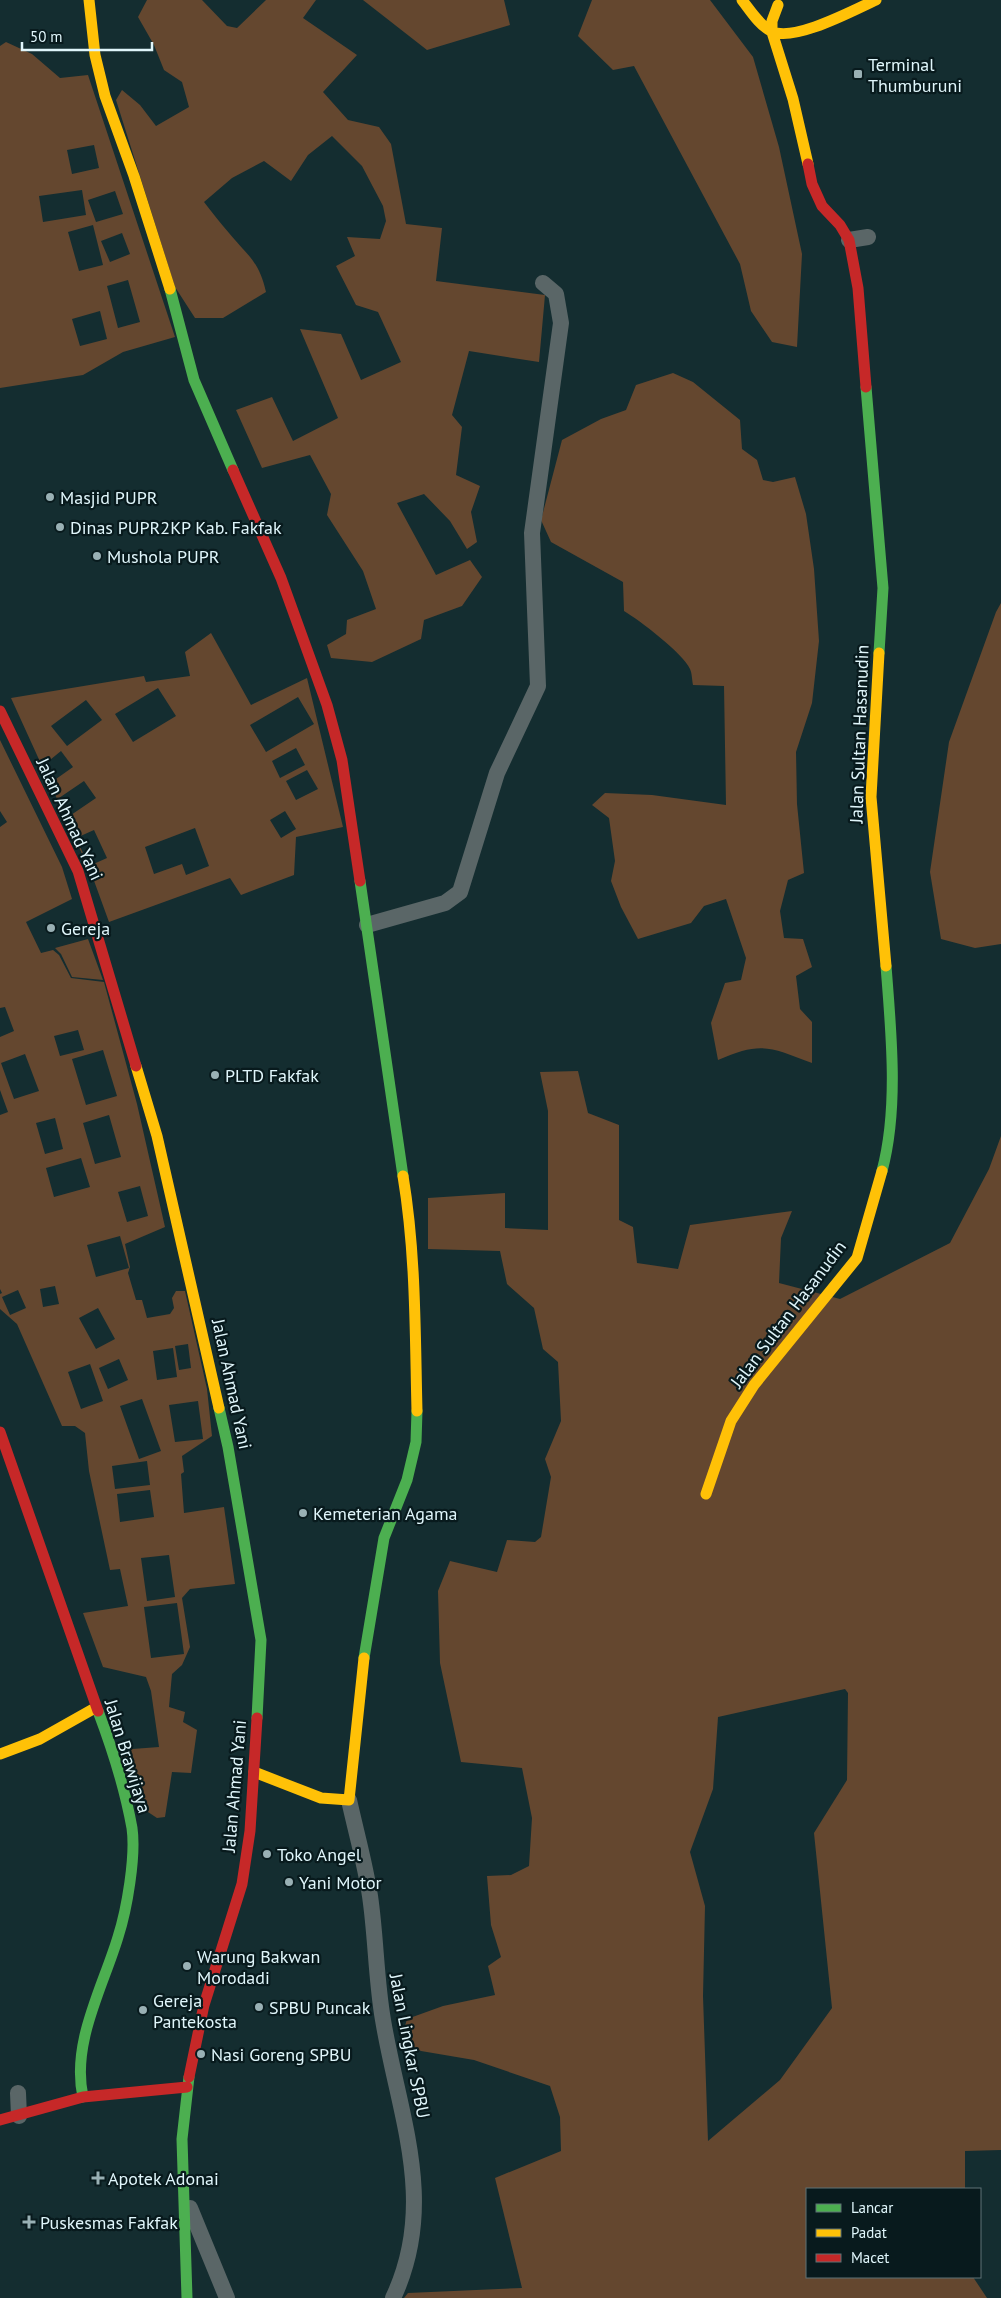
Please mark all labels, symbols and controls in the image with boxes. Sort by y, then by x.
scale bar [22,20,152,52]
text: 50 m [30,27,63,46]
place label: Terminal Thumburuni [868,53,962,97]
marker: Terminal Thumburuni [852,68,864,80]
place label: Masjid PUPR [60,486,158,509]
marker: Masjid PUPR [44,491,56,503]
place label: Dinas PUPR2KP Kab. Fakfak [70,516,282,539]
marker: Dinas PUPR2KP Kab. Fakfak [54,521,66,533]
place label: Mushola PUPR [107,545,220,568]
marker: Mushola PUPR [91,550,103,562]
street label: Jalan Sultan Hasanudin [844,644,874,825]
street label: Jalan Ahmad Yani [31,753,108,884]
place label: Gereja [61,917,110,940]
marker: Gereja [45,922,57,934]
place label: PLTD Fakfak [225,1064,319,1087]
marker: PLTD Fakfak [209,1069,221,1081]
street label: Jalan Sultan Hasanudin [724,1236,851,1393]
street label: Jalan Ahmad Yani [207,1316,257,1451]
place label: Kemeterian Agama [313,1502,457,1525]
marker: Kemeterian Agama [297,1507,309,1519]
street label: Jalan Brawijaya [100,1695,156,1816]
street label: Jalan Ahmad Yani [217,1719,251,1854]
place label: Toko Angel [277,1843,362,1866]
marker: Toko Angel [261,1848,273,1860]
place label: Yani Motor [299,1871,382,1894]
marker: Yani Motor [283,1876,295,1888]
place label: Warung Bakwan Morodadi [197,1945,320,1989]
marker: Warung Bakwan Morodadi [181,1960,193,1972]
street label: Jalan Lingkar SPBU [384,1971,435,2120]
place label: Gereja Pantekosta [153,1989,237,2033]
place label: SPBU Puncak [269,1996,371,2019]
marker: SPBU Puncak [253,2001,265,2013]
marker: Gereja Pantekosta [137,2004,149,2016]
place label: Nasi Goreng SPBU [211,2043,351,2066]
marker: Nasi Goreng SPBU [195,2048,207,2060]
place label: Apotek Adonai [108,2167,219,2190]
marker: Apotek Adonai [92,2172,104,2184]
legend [806,2188,981,2278]
text: Lancar [851,2198,893,2217]
place label: Puskesmas Fakfak [40,2211,178,2234]
marker: Puskesmas Fakfak [22,2215,36,2229]
text: Padat [851,2223,887,2242]
text: Macet [851,2248,889,2267]

